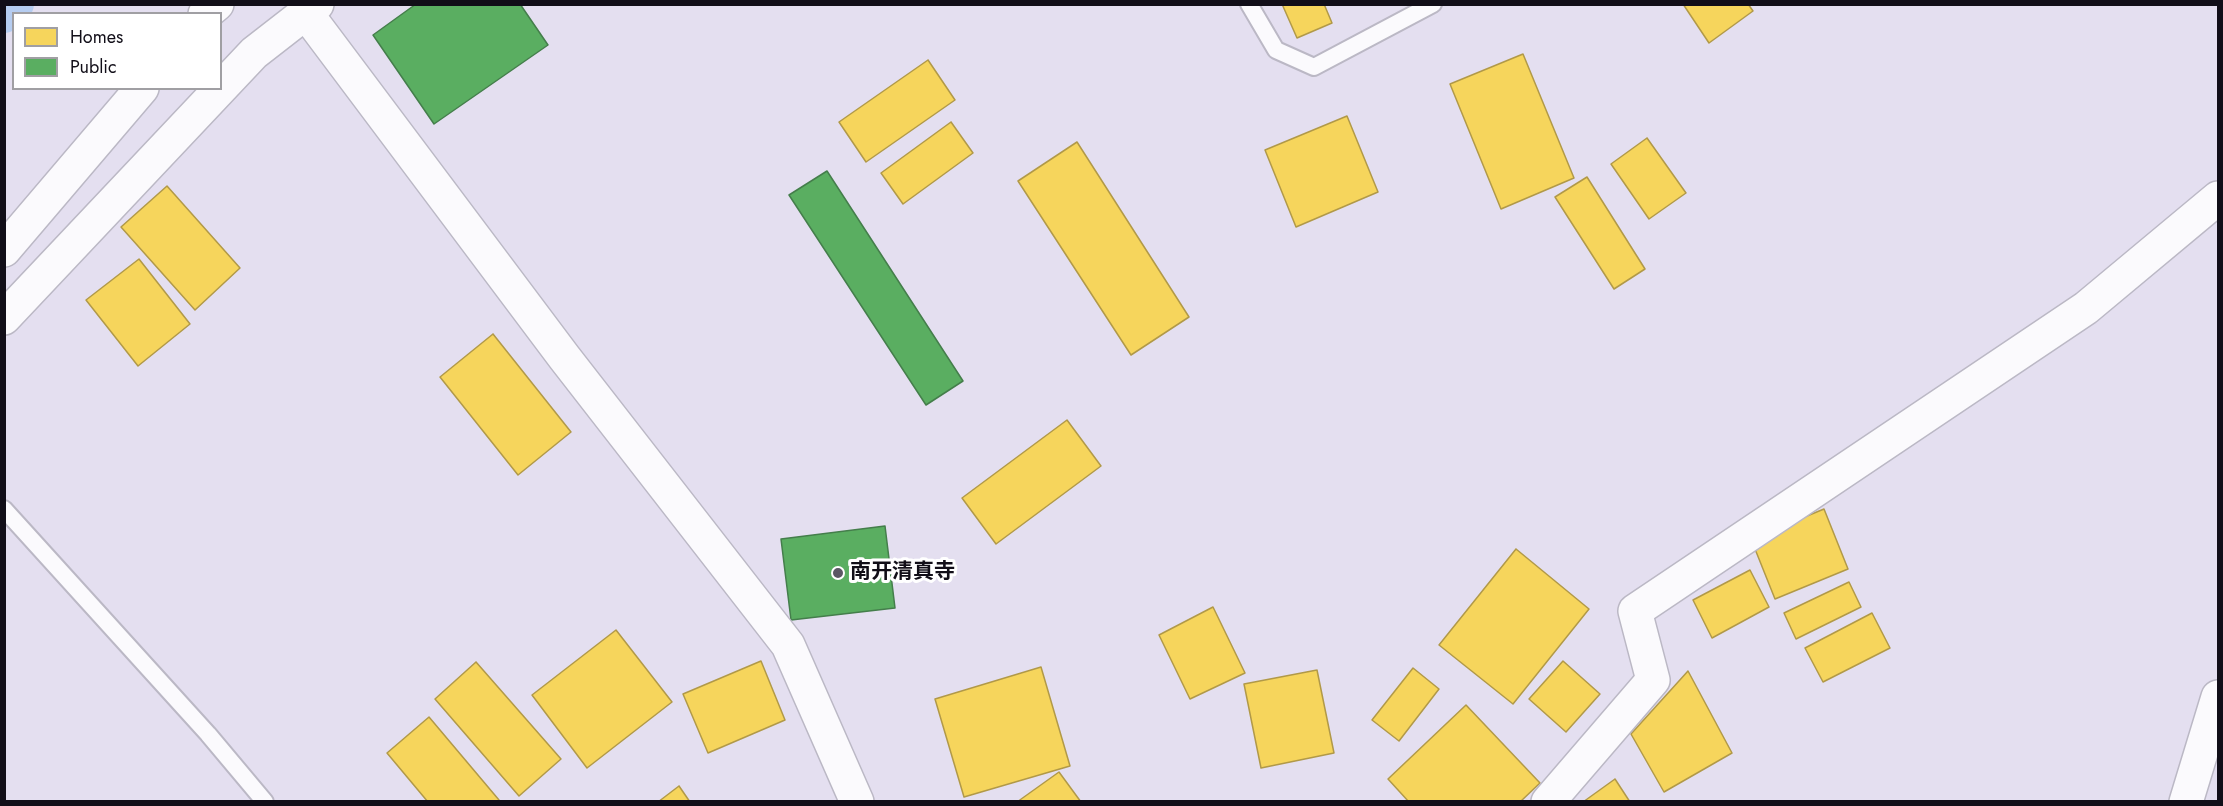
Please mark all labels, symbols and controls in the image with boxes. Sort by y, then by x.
legend [12,12,222,90]
text: Homes [70,24,123,50]
text: Public [70,54,117,80]
place label: 南开清真寺 [850,560,955,586]
marker: 南开清真寺 [831,566,845,580]

